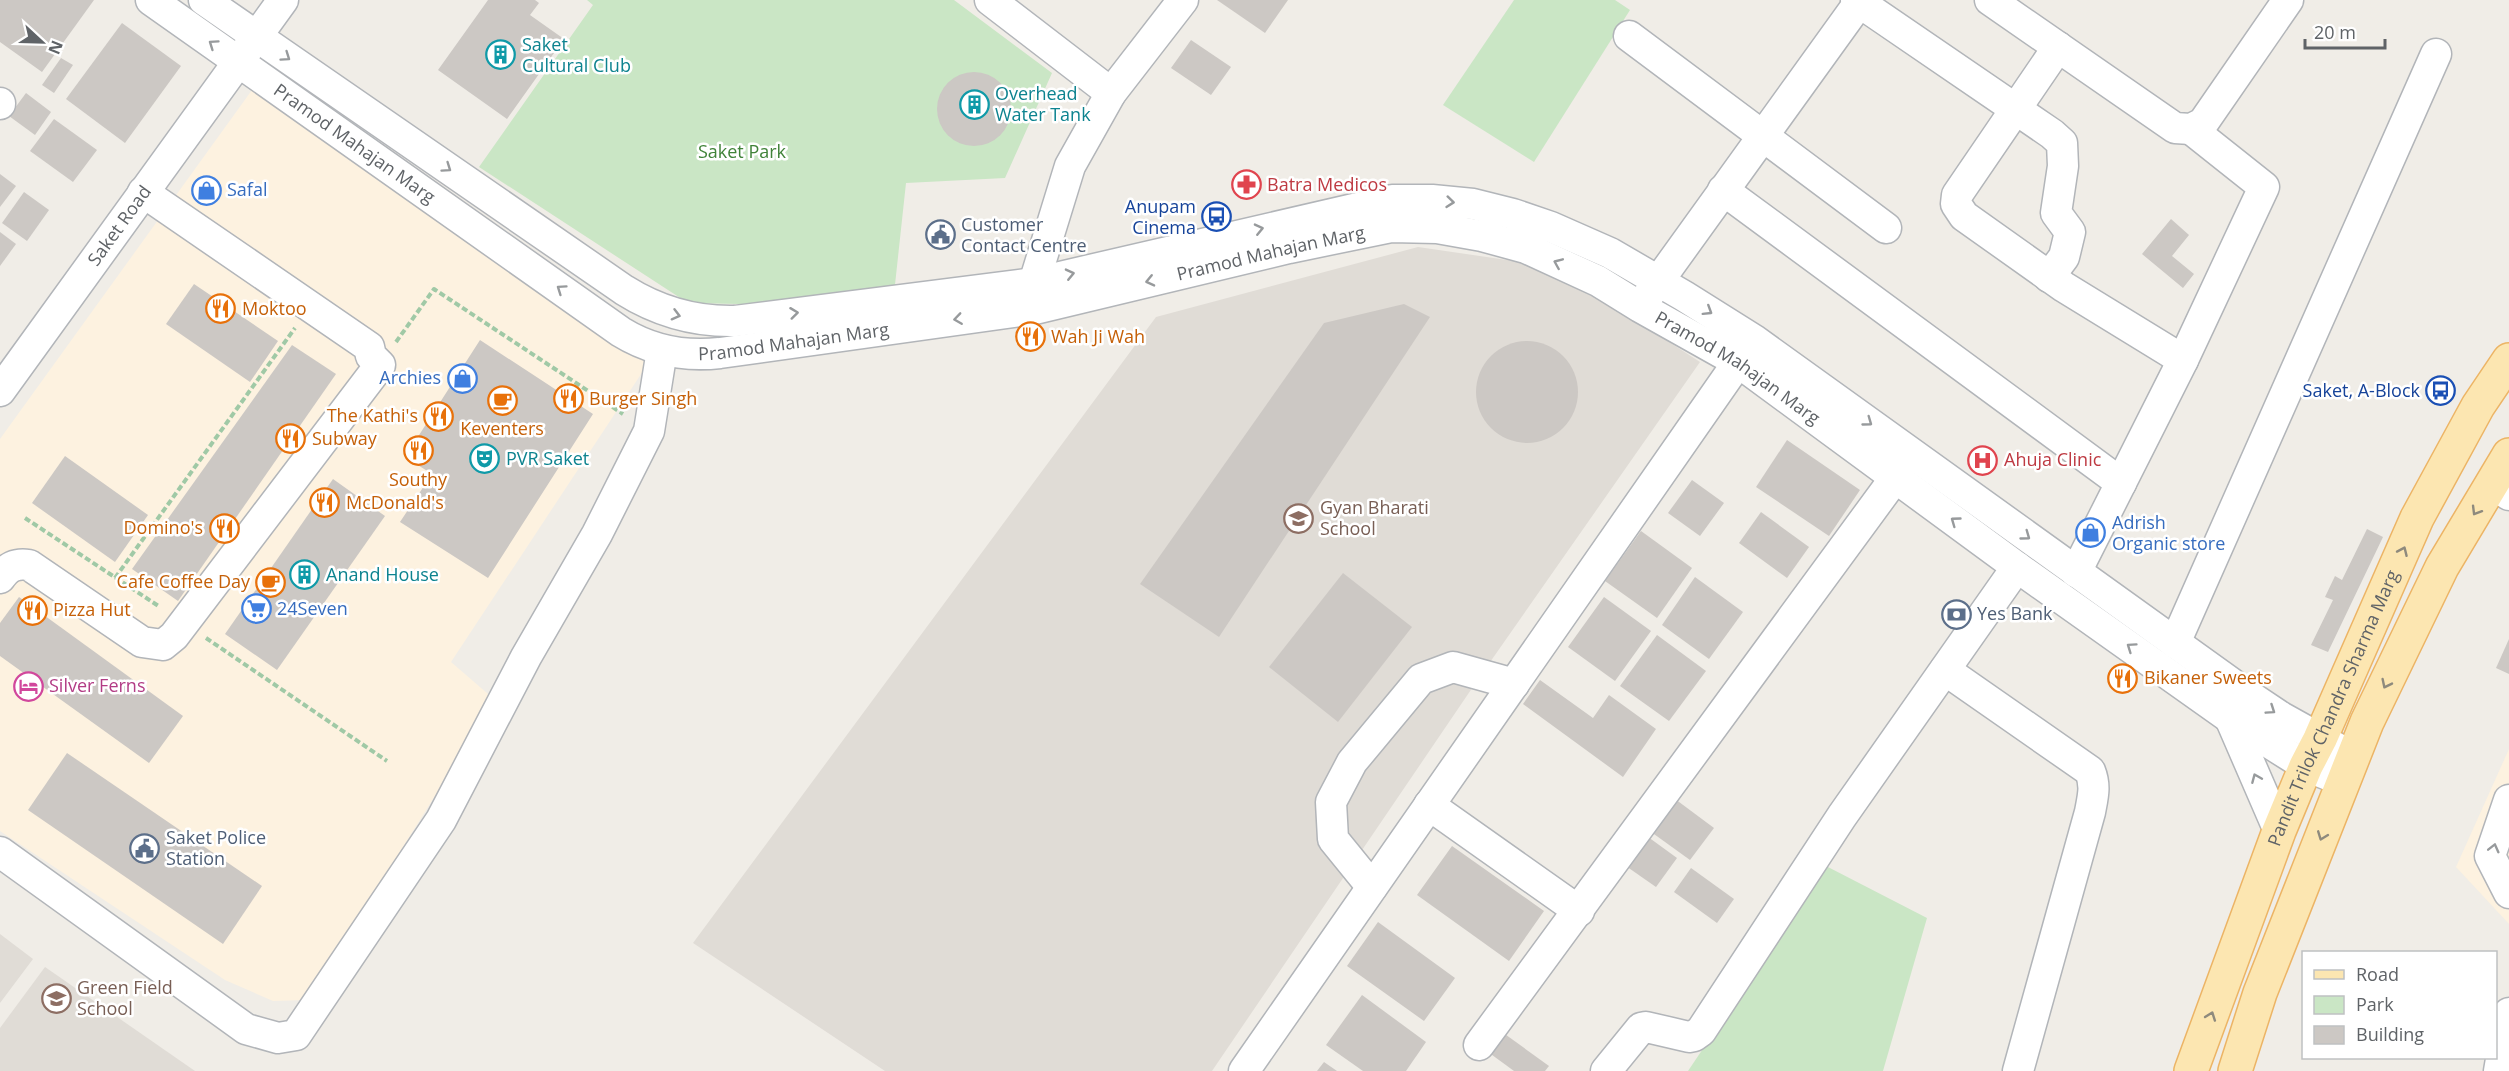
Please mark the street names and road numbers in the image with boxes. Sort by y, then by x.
street label: Pramod Mahajan Marg [269,78,441,208]
street label: Saket Road [82,180,156,270]
street label: Pramod Mahajan Marg [1174,220,1367,286]
street label: Pramod Mahajan Marg [1651,305,1826,430]
street label: Pramod Mahajan Marg [698,316,891,365]
street label: Pandit Trilok Chandra Sharma Marg [2262,566,2404,849]

